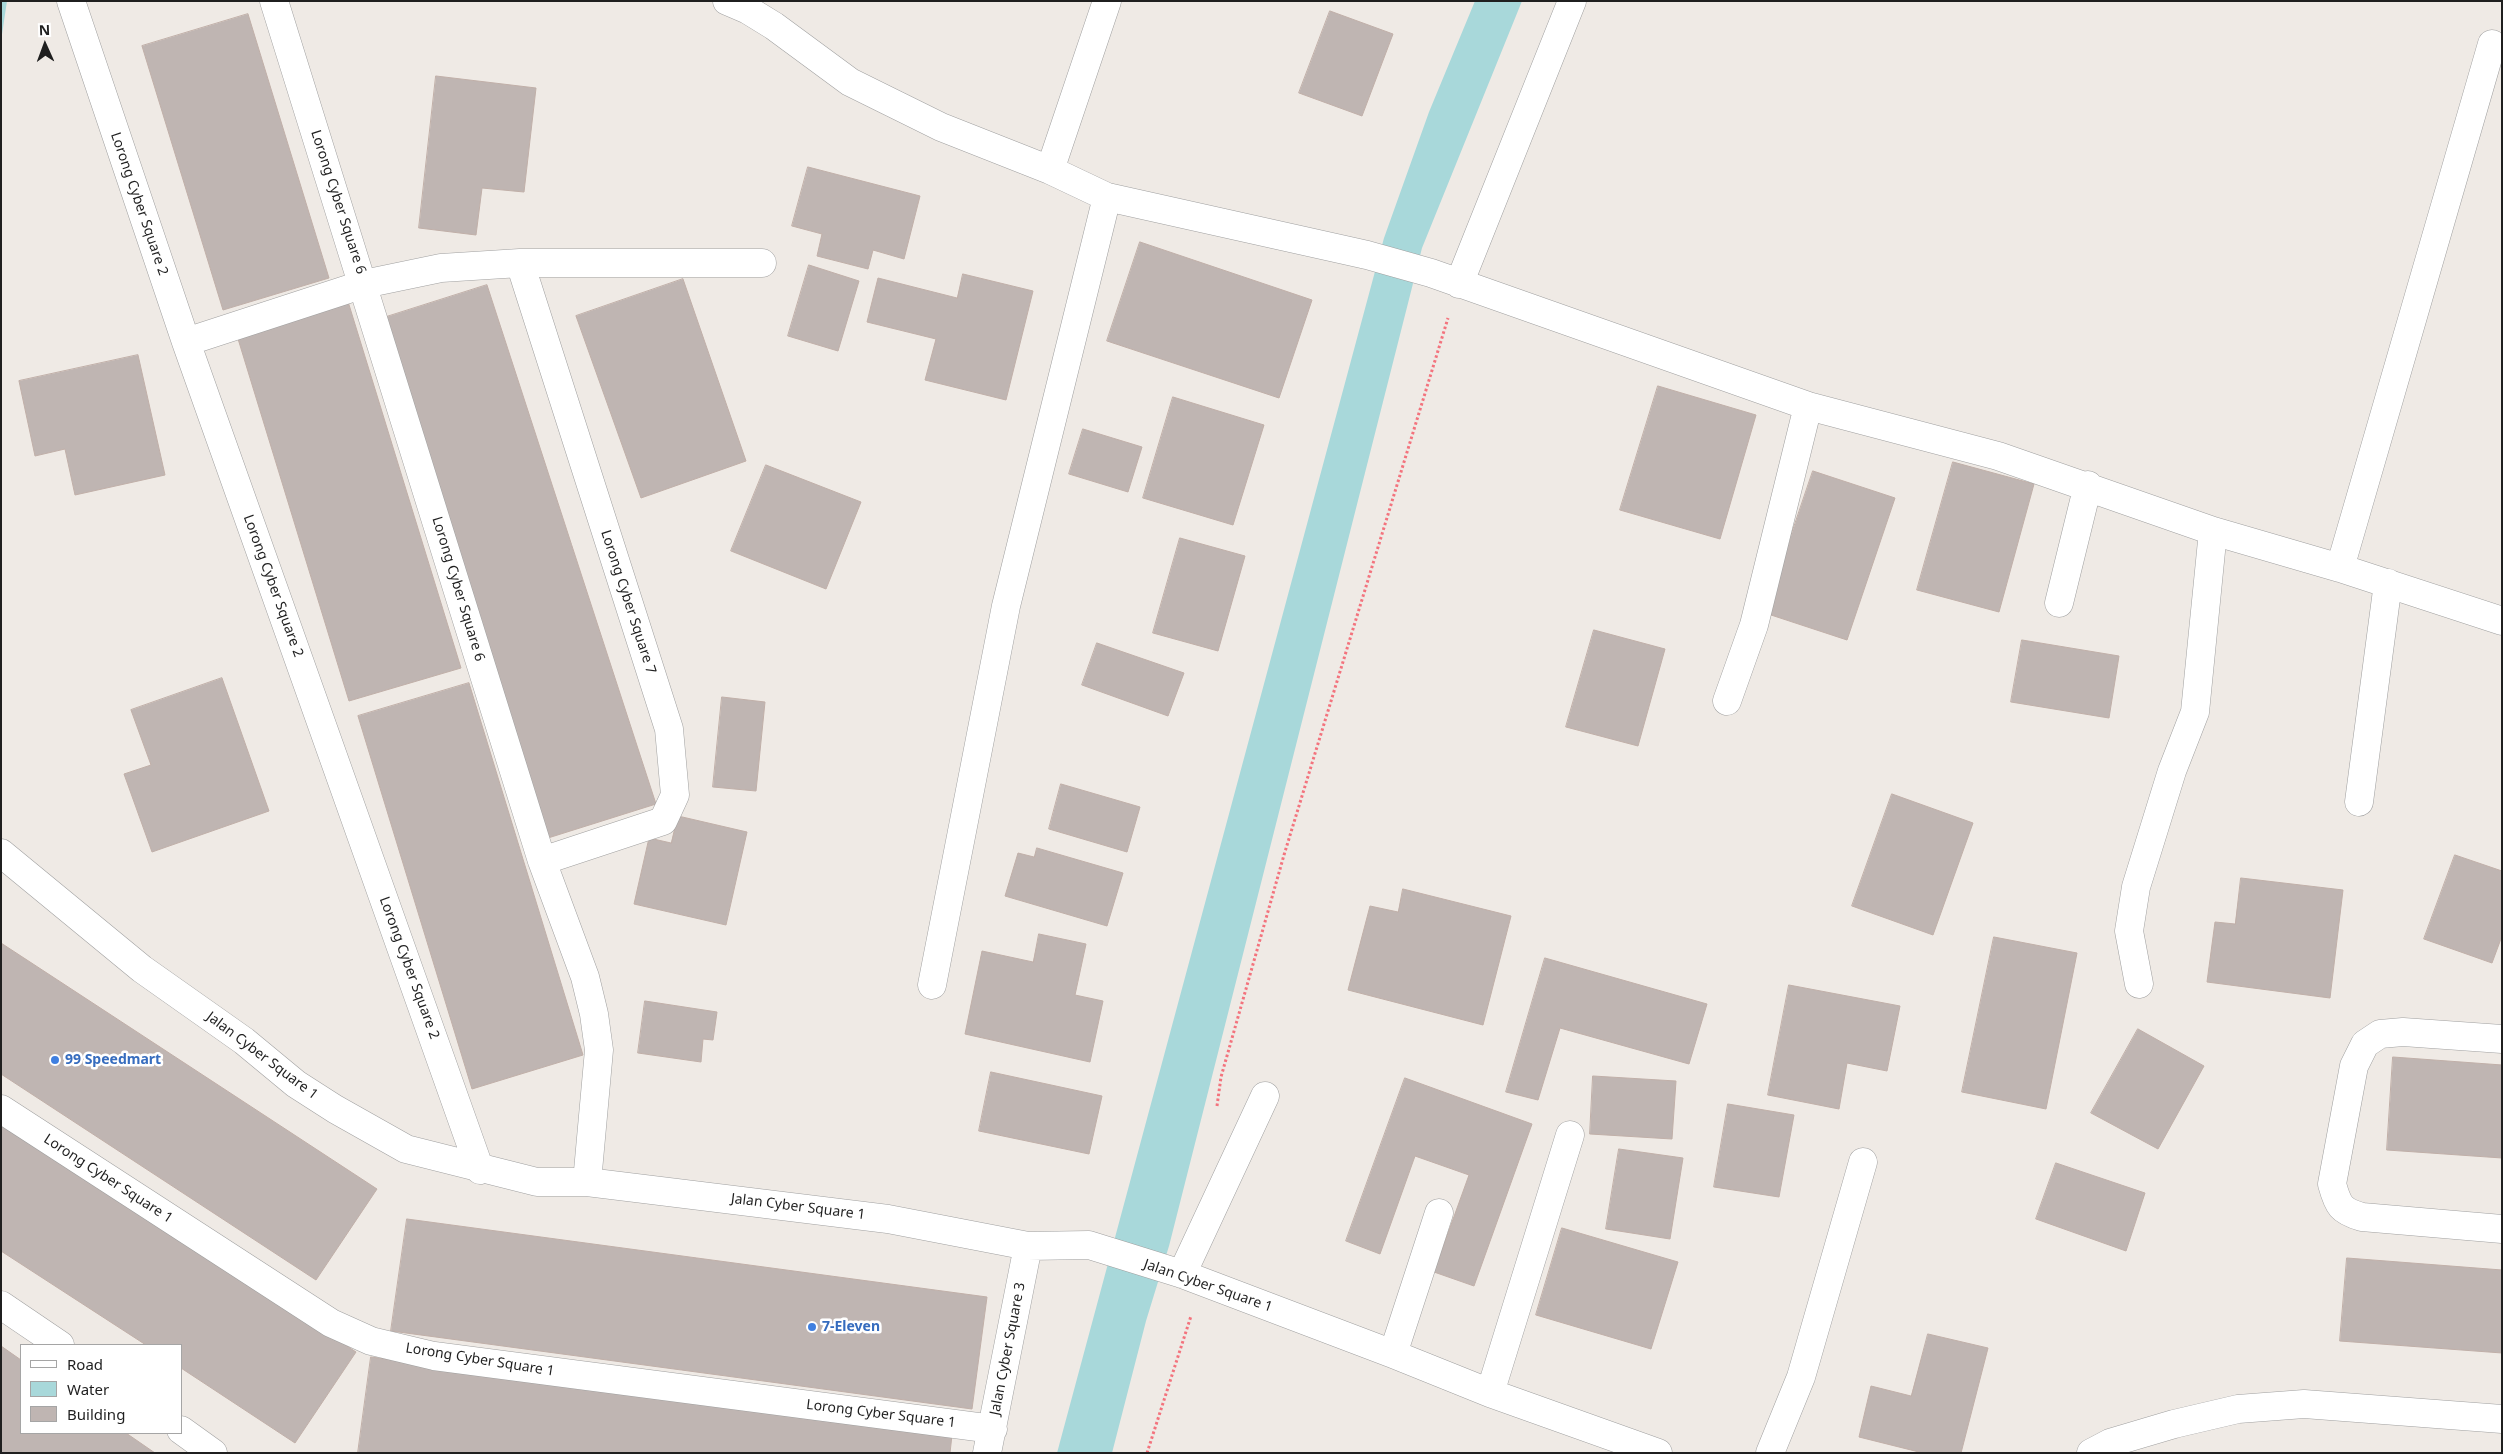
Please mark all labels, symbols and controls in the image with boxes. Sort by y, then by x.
north arrow [20,20,70,70]
text: N [38,20,50,39]
street label: Lorong Cyber Square 6 [307,128,369,276]
street label: Lorong Cyber Square 2 [107,130,171,278]
street label: Lorong Cyber Square 2 [239,512,307,660]
street label: Lorong Cyber Square 6 [428,515,488,663]
street label: Lorong Cyber Square 7 [597,528,659,676]
street label: Lorong Cyber Square 2 [375,894,443,1042]
street label: Jalan Cyber Square 1 [203,1009,321,1103]
place label: 99 Speedmart [65,1052,161,1068]
marker: 99 Speedmart [49,1054,61,1066]
street label: Lorong Cyber Square 1 [40,1131,176,1227]
street label: Jalan Cyber Square 1 [730,1190,866,1224]
street label: Jalan Cyber Square 1 [1141,1256,1275,1316]
street label: Jalan Cyber Square 3 [987,1281,1029,1417]
place label: 7-Eleven [822,1319,880,1335]
marker: 7-Eleven [806,1321,818,1333]
street label: Lorong Cyber Square 1 [404,1340,556,1380]
legend [20,1344,182,1434]
text: Road [67,1354,103,1374]
text: Water [67,1379,109,1399]
street label: Lorong Cyber Square 1 [805,1396,957,1432]
text: Building [67,1404,125,1424]

